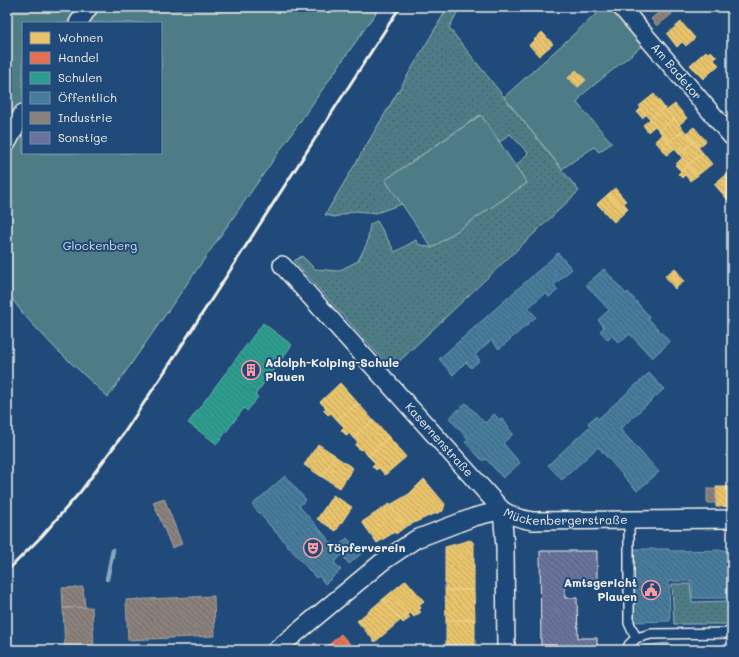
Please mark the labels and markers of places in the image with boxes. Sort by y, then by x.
place label: Adolph-Kolping-Schule Plauen [265,354,399,384]
building icon: Adolph-Kolping-Schule Plauen [240,359,262,381]
theatre icon: Töpferverein [302,537,324,559]
place label: Töpferverein [327,539,406,555]
place label: Amtsgericht Plauen [564,574,637,604]
public building icon: Amtsgericht Plauen [640,579,662,601]

